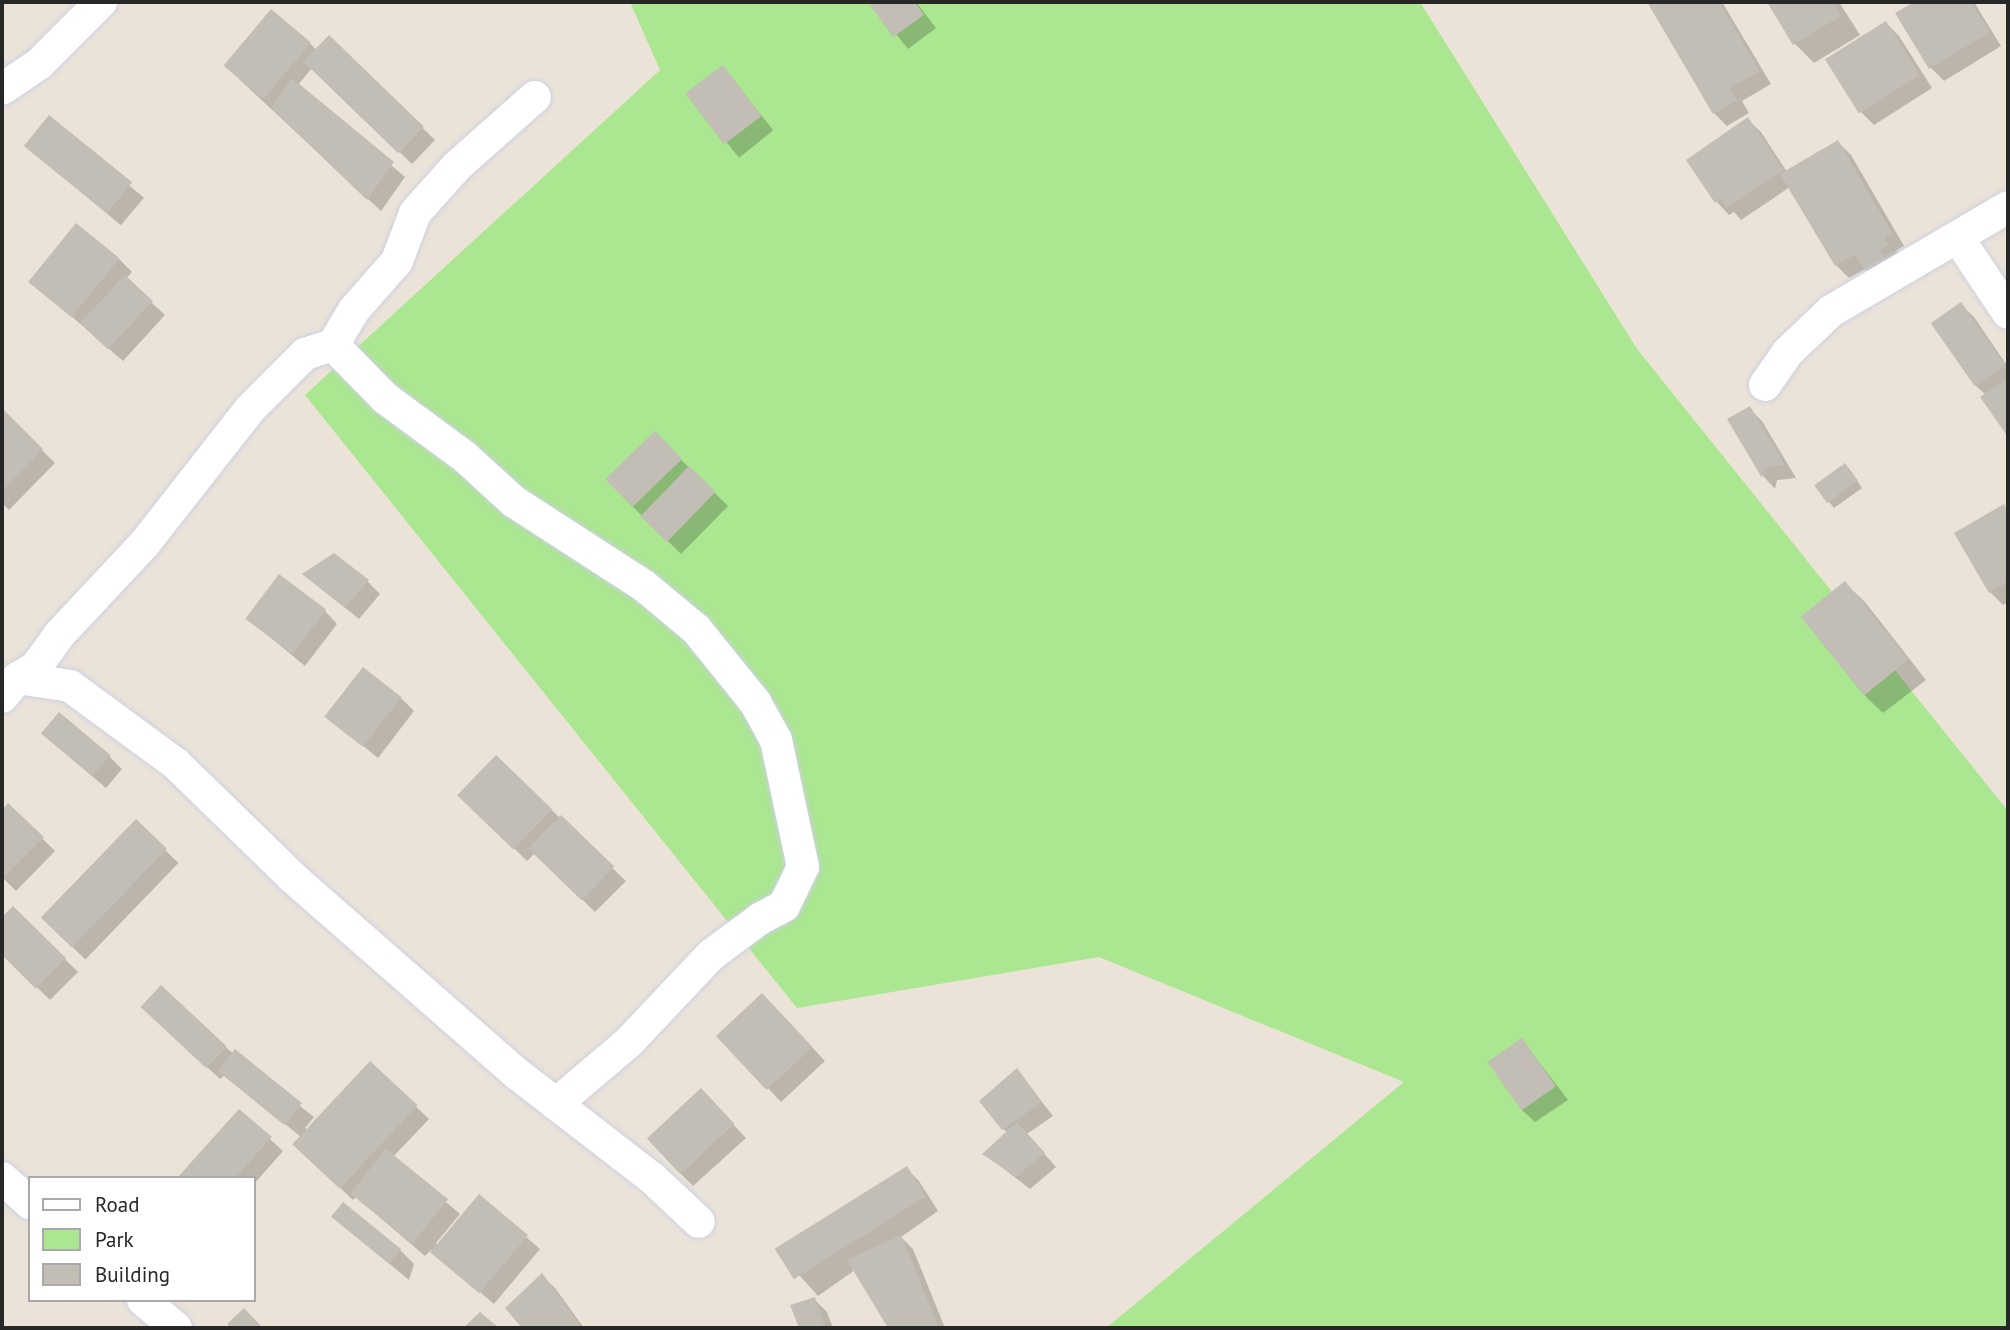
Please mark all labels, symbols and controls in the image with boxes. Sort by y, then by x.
legend [28,1176,256,1302]
text: Road [95,1191,139,1218]
text: Park [95,1226,134,1253]
text: Building [95,1261,170,1288]

